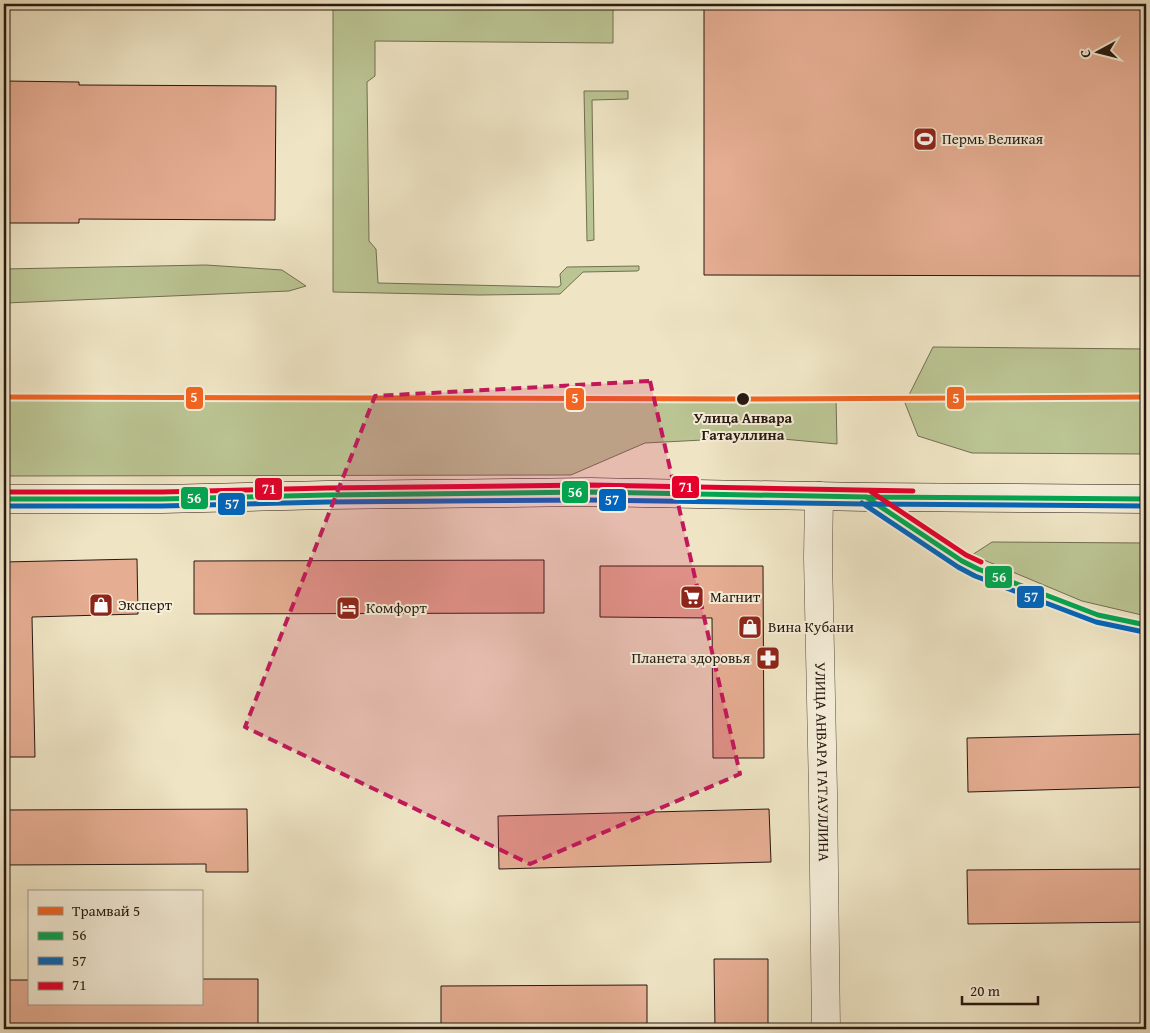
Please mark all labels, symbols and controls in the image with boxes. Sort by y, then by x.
north arrow [1072,28,1122,78]
text: С [1075,48,1096,59]
sports icon: Пермь Великая [912,126,938,152]
place label: Пермь Великая [942,128,1044,149]
line badge: 5 [185,386,204,410]
line badge: 5 [946,386,965,410]
text: 5 [190,387,198,407]
line badge: 5 [565,387,585,411]
text: 5 [571,388,579,408]
text: 5 [952,388,960,408]
marker: Улица Анвара Гатауллина [735,391,751,407]
place label: Улица Анвара Гатауллина [694,407,793,445]
line badge: 71 [671,475,700,499]
line badge: 71 [254,477,283,501]
text: 71 [679,477,693,497]
text: 71 [262,479,276,499]
line badge: 56 [561,480,589,504]
text: 56 [568,482,582,502]
line badge: 56 [180,486,209,510]
text: 56 [187,488,201,508]
line badge: 57 [598,488,627,512]
text: 57 [605,490,619,510]
line badge: 57 [217,492,246,516]
text: 57 [225,494,239,514]
line badge: 56 [984,565,1013,589]
text: 56 [992,567,1006,587]
supermarket icon: Магнит [679,584,705,610]
line badge: 57 [1016,585,1045,609]
place label: Магнит [710,586,761,607]
text: 57 [1024,587,1038,607]
shop icon: Эксперт [88,592,114,618]
place label: Эксперт [118,594,173,615]
hotel icon: Комфорт [335,595,361,621]
place label: Комфорт [366,597,427,618]
shop icon: Вина Кубани [737,614,763,640]
place label: Вина Кубани [768,616,854,637]
pharmacy icon: Планета здоровья [755,645,781,671]
place label: Планета здоровья [631,647,750,668]
street label: УЛИЦА АНВАРА ГАТАУЛЛИНА [810,662,835,862]
legend [28,890,202,1006]
text: Трамвай 5 [72,900,140,921]
text: 56 [72,924,86,945]
text: 57 [72,950,86,971]
scale bar [962,973,1039,1005]
text: 71 [72,974,86,995]
text: 20 m [970,980,1001,1001]

